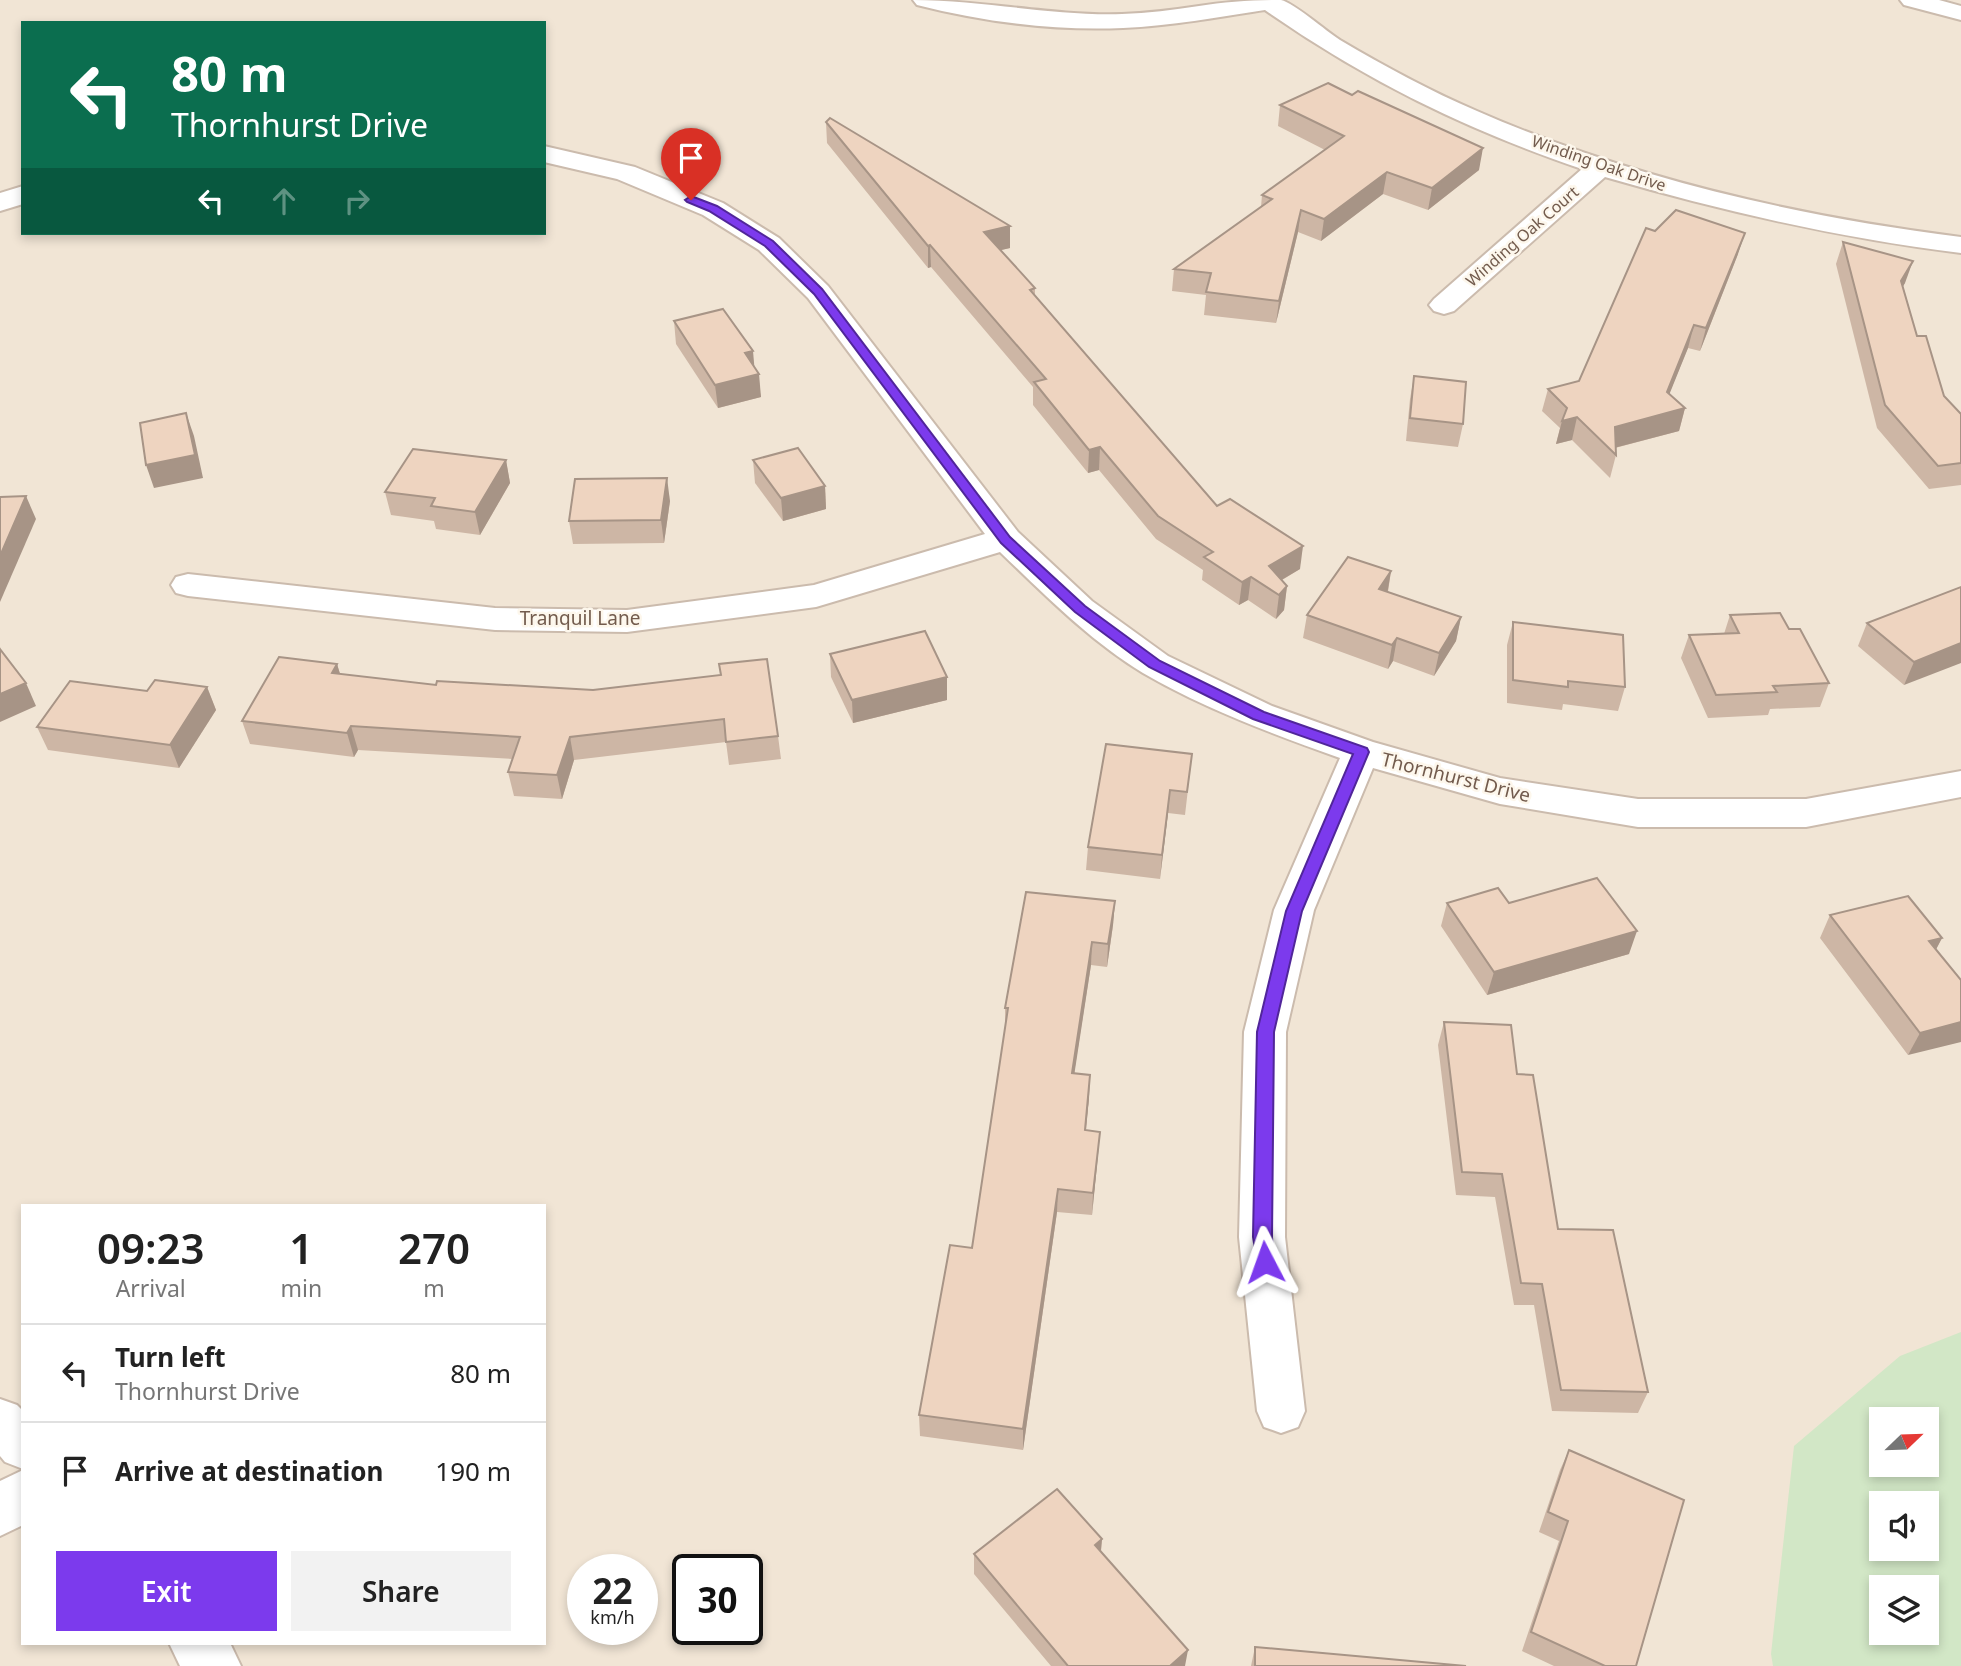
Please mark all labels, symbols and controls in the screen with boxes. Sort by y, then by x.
text: 80 m [171,40,288,106]
icon: left [56,49,147,140]
text: Thornhurst Drive [171,103,428,146]
pin [661,128,721,200]
street label: Winding Oak Drive [1529,130,1669,196]
icon: arrive [672,139,710,177]
street label: Winding Oak Court [1461,181,1583,291]
icon: left [192,182,230,220]
icon: ahead [265,182,303,220]
icon: right [338,182,376,220]
street label: Tranquil Lane [520,605,640,631]
street label: Thornhurst Drive [1379,746,1533,808]
text: 09:23 [97,1219,205,1276]
text: 1 [289,1219,313,1276]
text: 270 [398,1219,470,1276]
position arrow [1228,1225,1302,1299]
text: Arrival [116,1272,186,1304]
text: min [280,1272,322,1304]
text: m [423,1272,445,1304]
text: Turn left [115,1339,226,1375]
icon: left [56,1354,94,1392]
text: 80 m [450,1355,511,1391]
text: Thornhurst Drive [115,1375,300,1407]
north arrow [1869,1407,1939,1477]
map controls [1869,1407,1939,1645]
icon: arrive [56,1452,94,1490]
text: Arrive at destination [115,1453,384,1489]
text: 190 m [435,1453,511,1489]
button: sound [1869,1491,1939,1561]
button: Exit [56,1551,277,1631]
button: Share [291,1551,511,1631]
speed limit sign: 30 [672,1554,763,1645]
text: 22 [592,1567,633,1614]
button: layers [1869,1575,1939,1645]
text: km/h [590,1605,635,1629]

